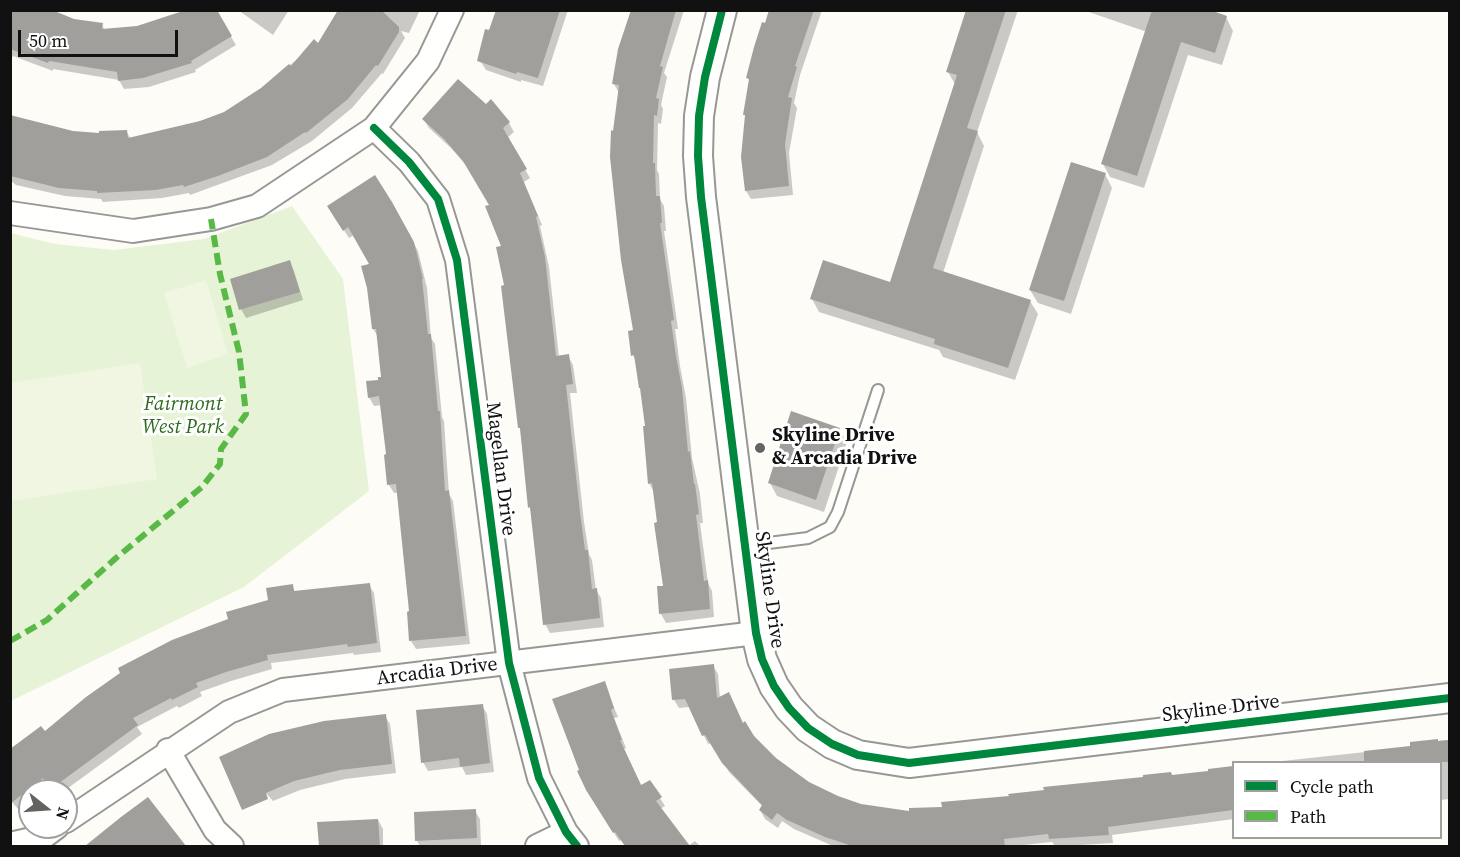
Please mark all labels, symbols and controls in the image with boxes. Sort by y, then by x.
scale bar [21,18,182,56]
text: 50 m [29,28,67,53]
park label: Fairmont West Park [142,393,224,440]
street label: Magellan Drive [480,401,520,537]
place label: Skyline Drive & Arcadia Drive [772,424,917,471]
marker: Skyline Drive & Arcadia Drive [753,441,767,455]
street label: Skyline Drive [749,530,789,650]
street label: Arcadia Drive [375,653,499,691]
street label: Skyline Drive [1161,690,1281,728]
legend [1232,761,1442,839]
text: Cycle path [1290,774,1374,799]
north arrow [18,779,78,839]
text: Path [1290,804,1326,829]
text: N [51,805,76,822]

